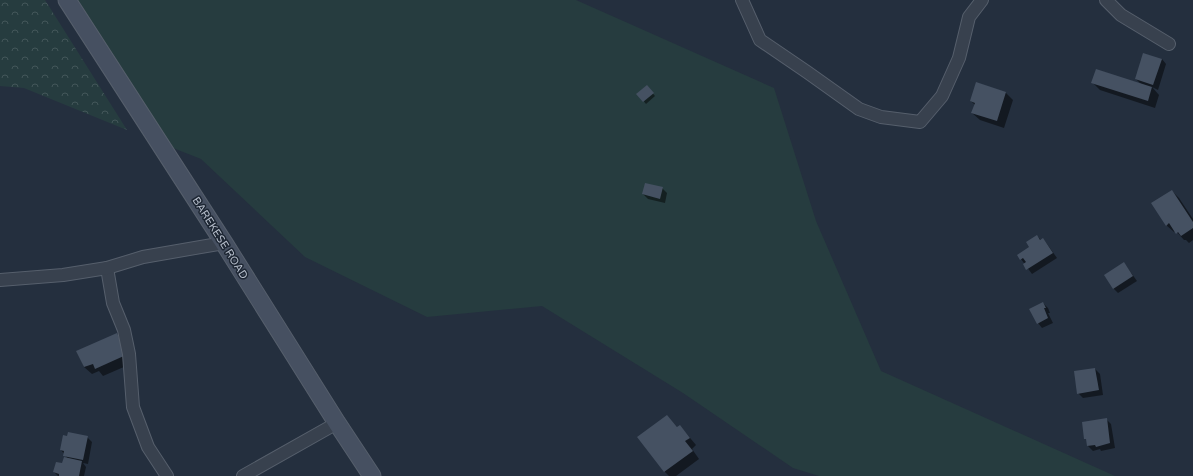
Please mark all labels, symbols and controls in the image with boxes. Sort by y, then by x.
street label: BAREKESE ROAD [189,194,251,282]

